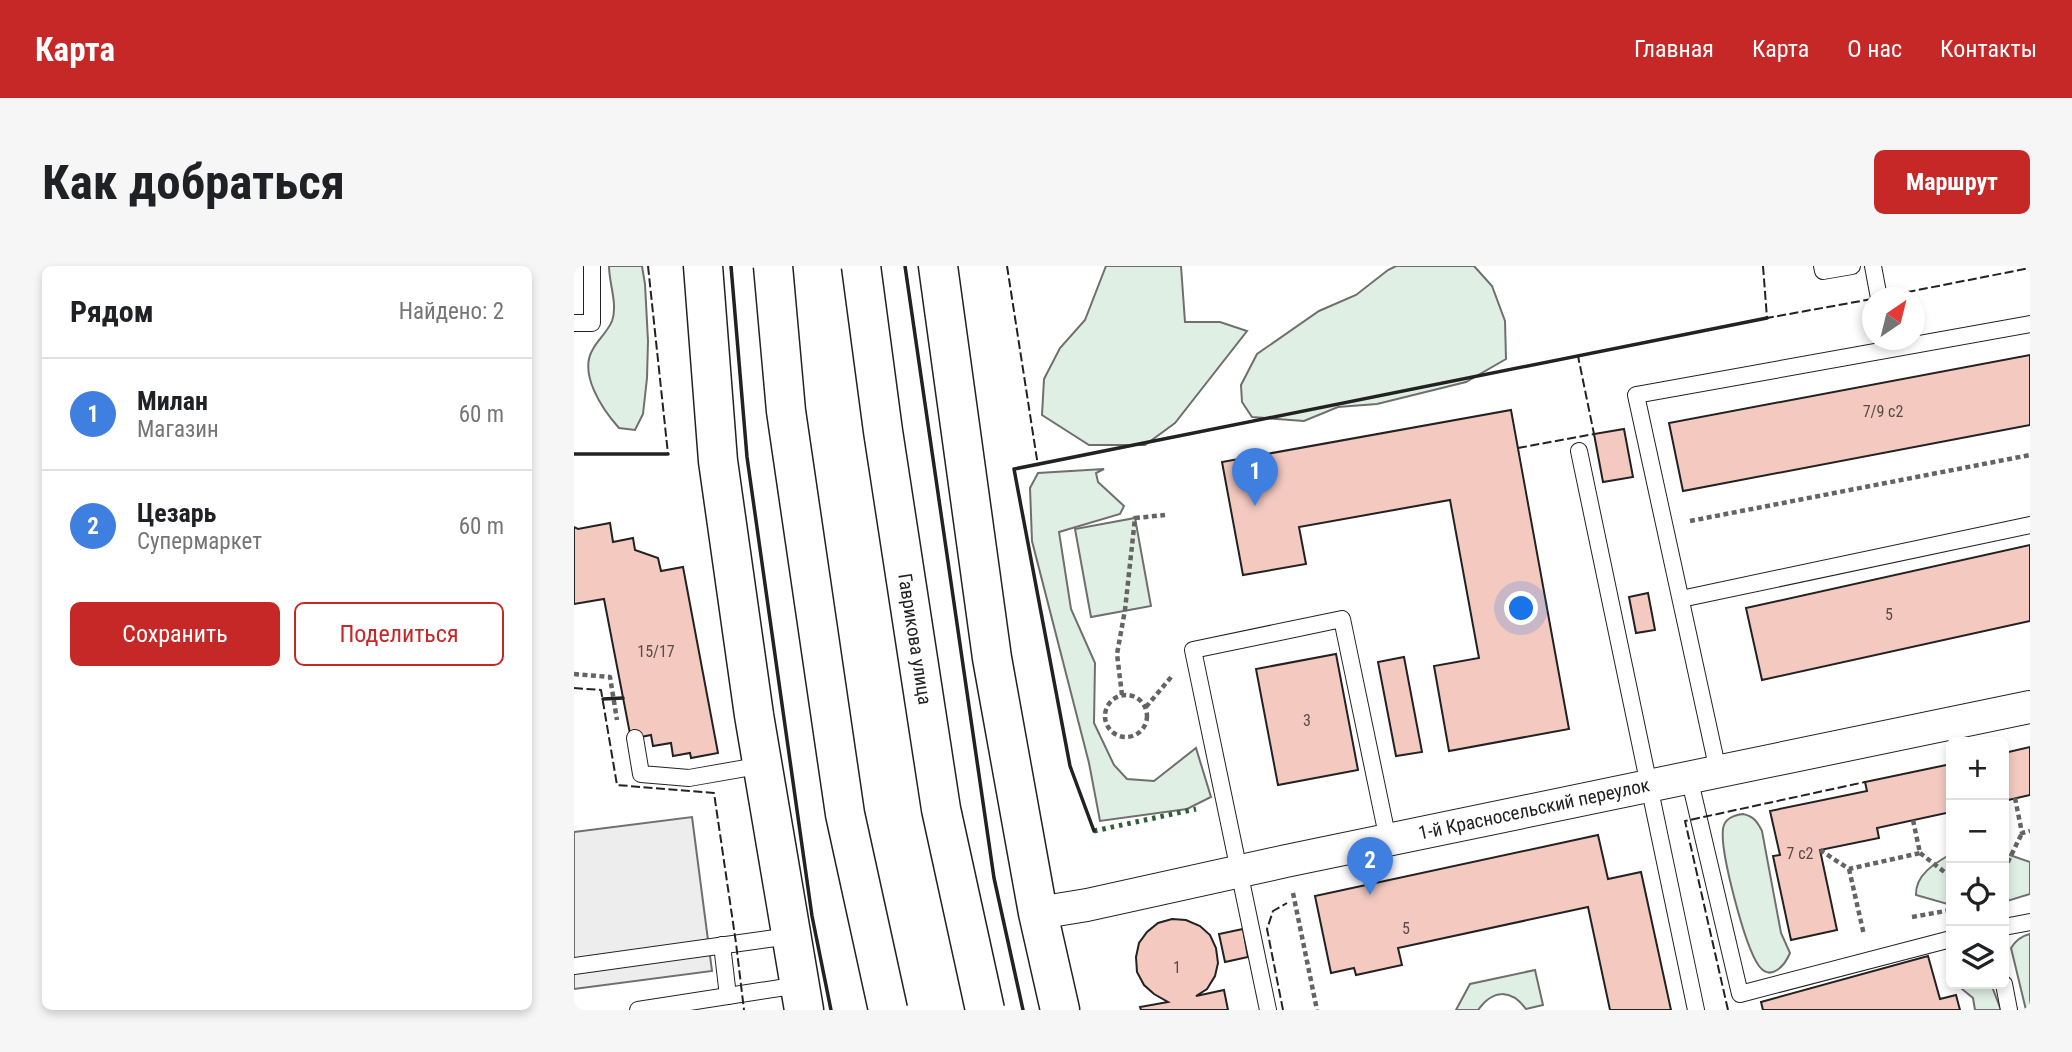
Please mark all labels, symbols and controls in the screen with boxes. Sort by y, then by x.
text: Карта [35,30,115,69]
text: Главная [1634,35,1714,63]
text: Карта [1752,35,1809,63]
text: О нас [1847,35,1902,63]
text: Контакты [1940,35,2037,63]
button: Маршрут [1874,150,2030,214]
text: Как добраться [42,154,345,211]
north arrow [1862,287,1925,350]
text: Рядом [70,294,154,329]
text: Найдено: 2 [399,298,504,325]
text: Милан [137,386,208,416]
text: 1 [87,401,99,428]
text: 60 m [459,401,504,428]
house number: 7/9 c2 [1863,402,1903,421]
text: Магазин [137,416,219,443]
pin: 1 [1232,448,1278,506]
text: Цезарь [137,498,216,528]
text: 2 [87,513,99,540]
text: 60 m [459,513,504,540]
text: Супермаркет [137,528,262,555]
street label: Гаврикова улица [893,572,937,706]
your location [1504,591,1538,625]
button: Сохранить [70,602,280,666]
button: Поделиться [294,602,504,666]
house number: 5 [1885,605,1893,624]
house number: 15/17 [637,642,675,661]
house number: 3 [1303,711,1311,730]
map controls [1946,737,2009,989]
button: + [1946,737,2009,800]
street label: 1-й Красносельский переулок [1416,773,1652,845]
button: − [1946,800,2009,863]
pin: 2 [1347,837,1393,895]
house number: 7 с2 [1787,844,1814,863]
button: locate [1946,863,2009,926]
house number: 5 [1402,919,1410,938]
button: layers [1946,926,2009,989]
house number: 1 [1173,958,1181,977]

